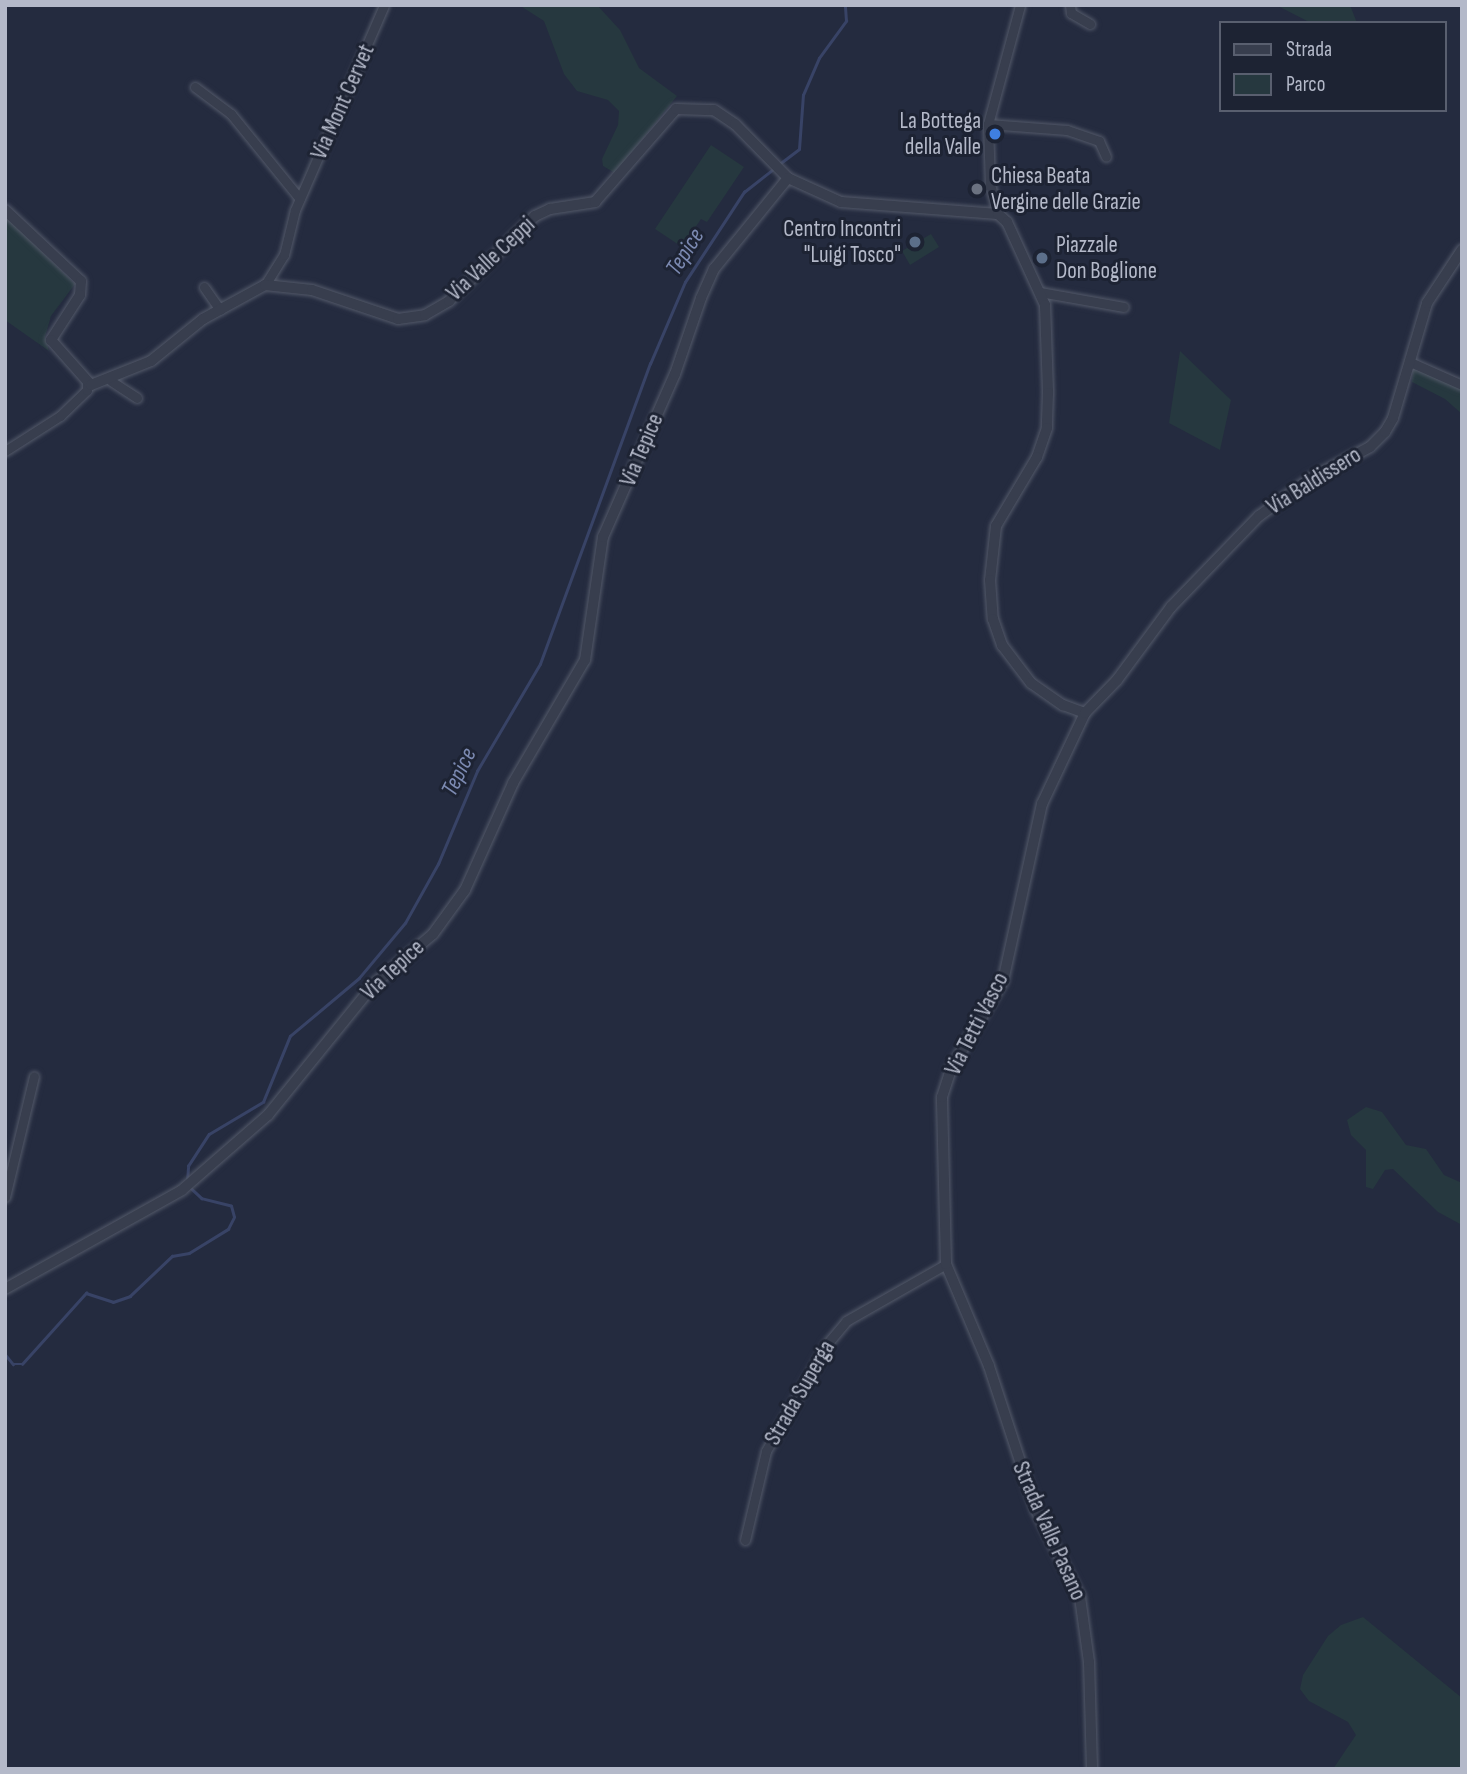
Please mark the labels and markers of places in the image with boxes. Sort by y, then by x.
place label: La Bottega della Valle [899,107,981,161]
marker: La Bottega della Valle [987,126,1003,142]
place label: Chiesa Beata Vergine delle Grazie [991,162,1141,216]
marker: Chiesa Beata Vergine delle Grazie [969,181,985,197]
place label: Centro Incontri "Luigi Tosco" [783,215,901,269]
place label: Piazzale Don Boglione [1056,231,1157,285]
marker: Centro Incontri "Luigi Tosco" [907,234,923,250]
marker: Piazzale Don Boglione [1034,250,1050,266]

